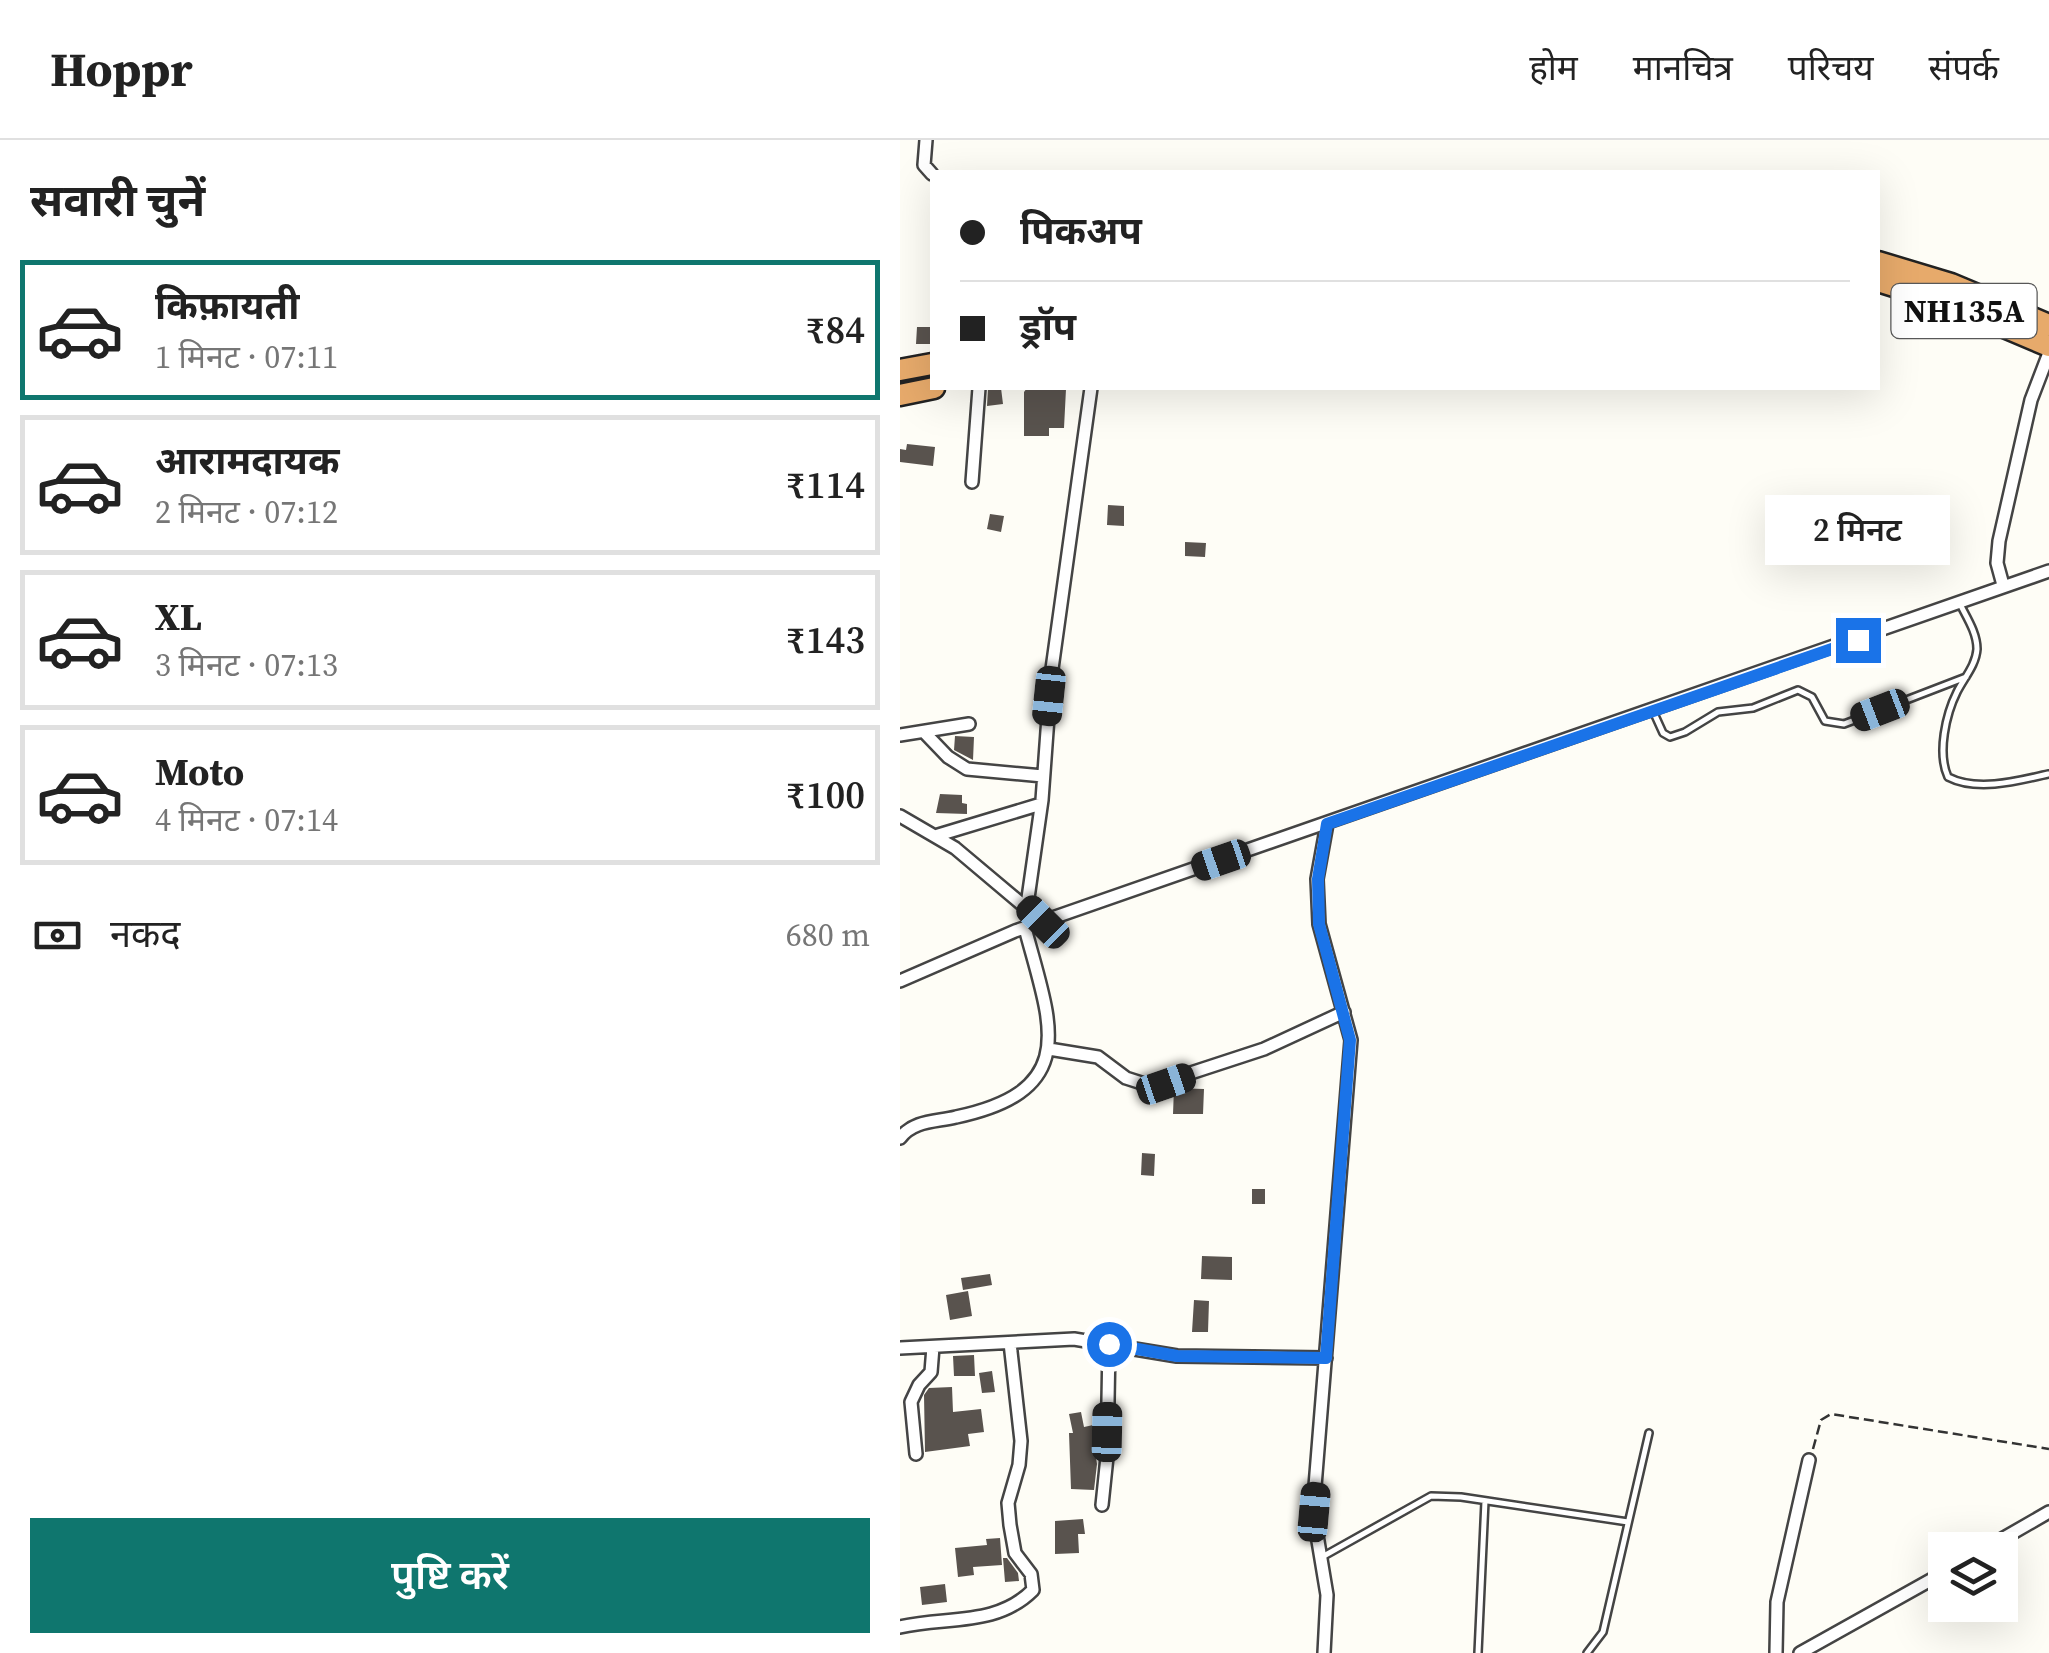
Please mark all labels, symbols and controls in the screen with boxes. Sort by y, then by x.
text: Hoppr [50,36,193,102]
text: होम [1529,44,1578,92]
text: मानचित्र [1633,44,1733,92]
text: परिचय [1788,44,1874,92]
text: संपर्क [1929,44,1999,92]
text: सवारी चुनें [30,169,205,231]
text: पिकअप [1020,205,1142,257]
text: किफ़ायती [155,280,299,332]
road number: NH135A [1892,284,2036,338]
icon: car [35,285,125,375]
text: ड्रॉप [1020,301,1076,353]
text: ₹84 [806,304,865,356]
text: 1 मिनट · 07:11 [155,335,338,379]
text: आरामदायक [155,435,339,487]
icon: car [35,440,125,530]
text: ₹114 [786,459,865,511]
text: 2 मिनट · 07:12 [155,490,338,534]
callout: 2 मिनट [1766,495,1950,565]
text: 2 मिनट [1813,508,1902,552]
text: XL [155,591,202,643]
icon: car [35,595,125,685]
text: ₹143 [786,614,865,666]
route end [1836,618,1881,663]
text: 3 मिनट · 07:13 [155,643,338,687]
car [1031,665,1067,727]
car [1847,685,1913,735]
text: Moto [155,746,244,798]
icon: car [35,750,125,840]
text: ₹100 [786,769,865,821]
text: 4 मिनट · 07:14 [155,798,338,842]
car [1188,836,1254,884]
car [1011,890,1075,954]
icon: cash [30,908,85,963]
text: नकद [110,908,180,960]
text: 680 m [786,913,870,957]
car [1133,1060,1199,1108]
route start [1087,1322,1132,1367]
car [1091,1402,1123,1462]
car [1296,1481,1332,1543]
button: पुष्टि करें [30,1518,870,1633]
map controls [1928,1532,2018,1622]
button: layers [1928,1532,2018,1622]

